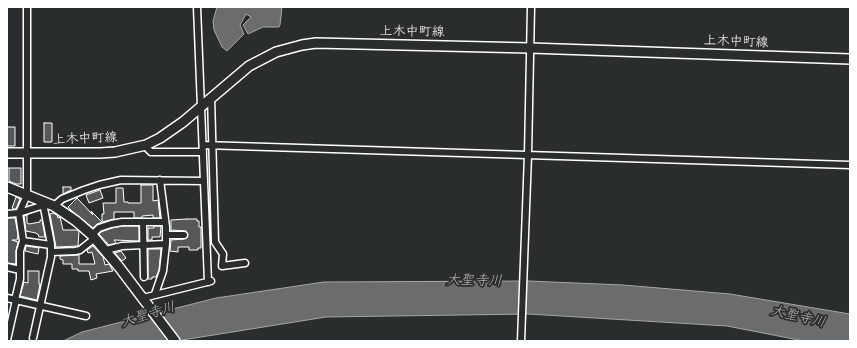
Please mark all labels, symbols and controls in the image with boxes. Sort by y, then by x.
street label: 上木中町線 [379,24,445,40]
street label: 上木中町線 [703,33,769,51]
street label: 上木中町線 [52,130,118,148]
water label: 大聖寺川 [446,272,502,290]
water label: 大聖寺川 [119,299,177,331]
water label: 大聖寺川 [769,303,827,331]

